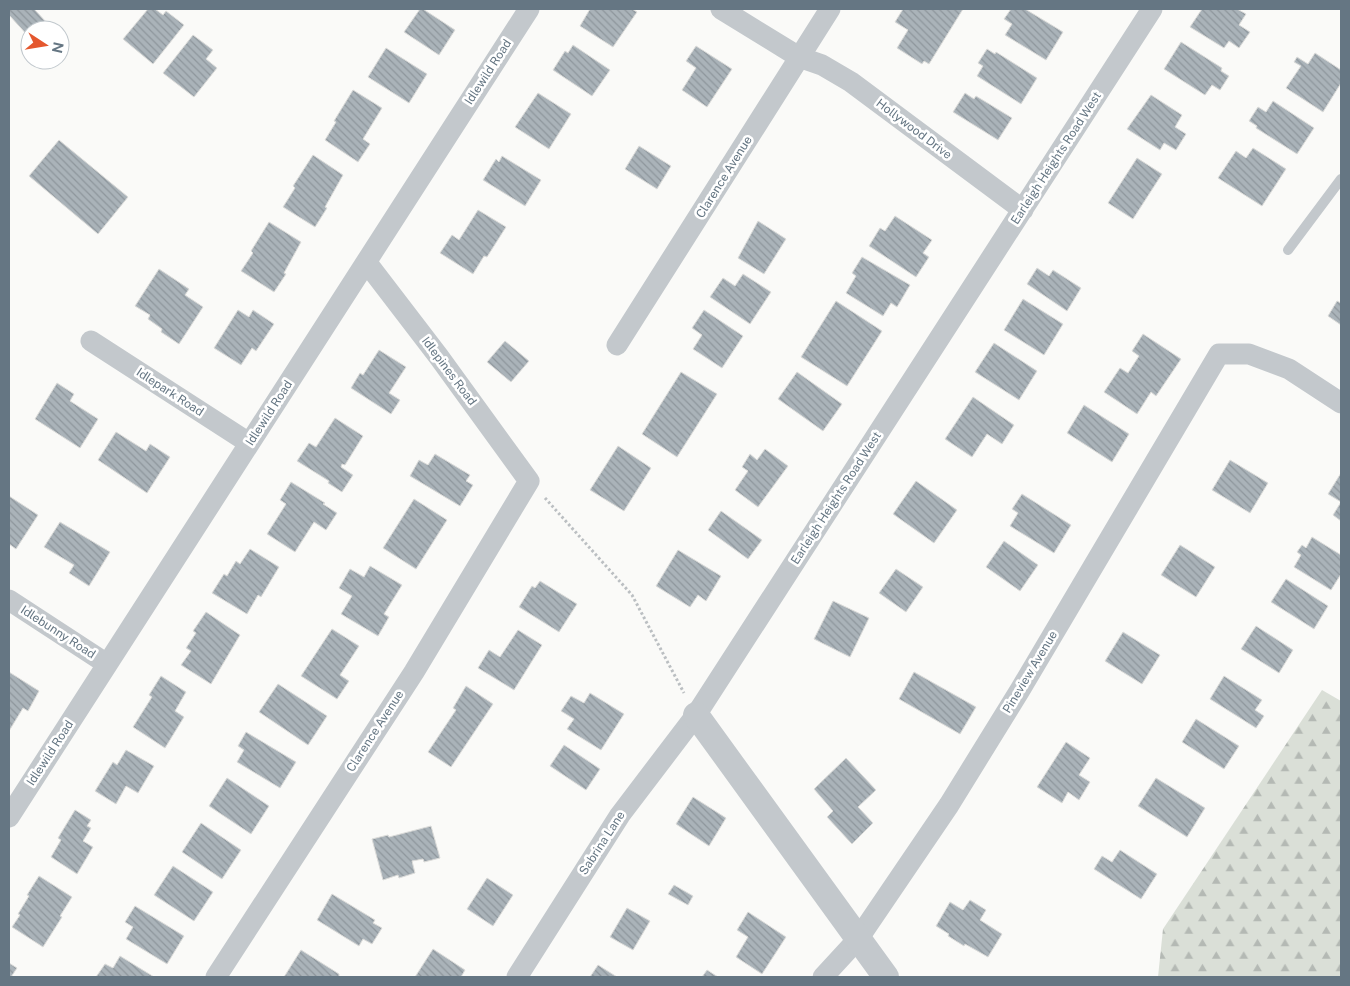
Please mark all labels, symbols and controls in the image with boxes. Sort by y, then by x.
north arrow [20,20,70,70]
street label: Idlewild Road [462,37,514,107]
text: N [49,41,67,55]
street label: Earleigh Heights Road West [1008,89,1104,227]
street label: Hollywood Drive [873,96,955,162]
street label: Clarence Avenue [693,133,755,221]
street label: Idlepines Road [419,334,479,408]
street label: Idlepark Road [134,365,206,419]
street label: Idlewild Road [243,378,295,448]
street label: Earleigh Heights Road West [788,429,884,567]
street label: Idlebunny Road [18,603,98,661]
street label: Pineview Avenue [1000,628,1060,716]
street label: Clarence Avenue [343,688,407,774]
street label: Idlewild Road [24,718,76,788]
street label: Sabrina Lane [576,808,628,877]

